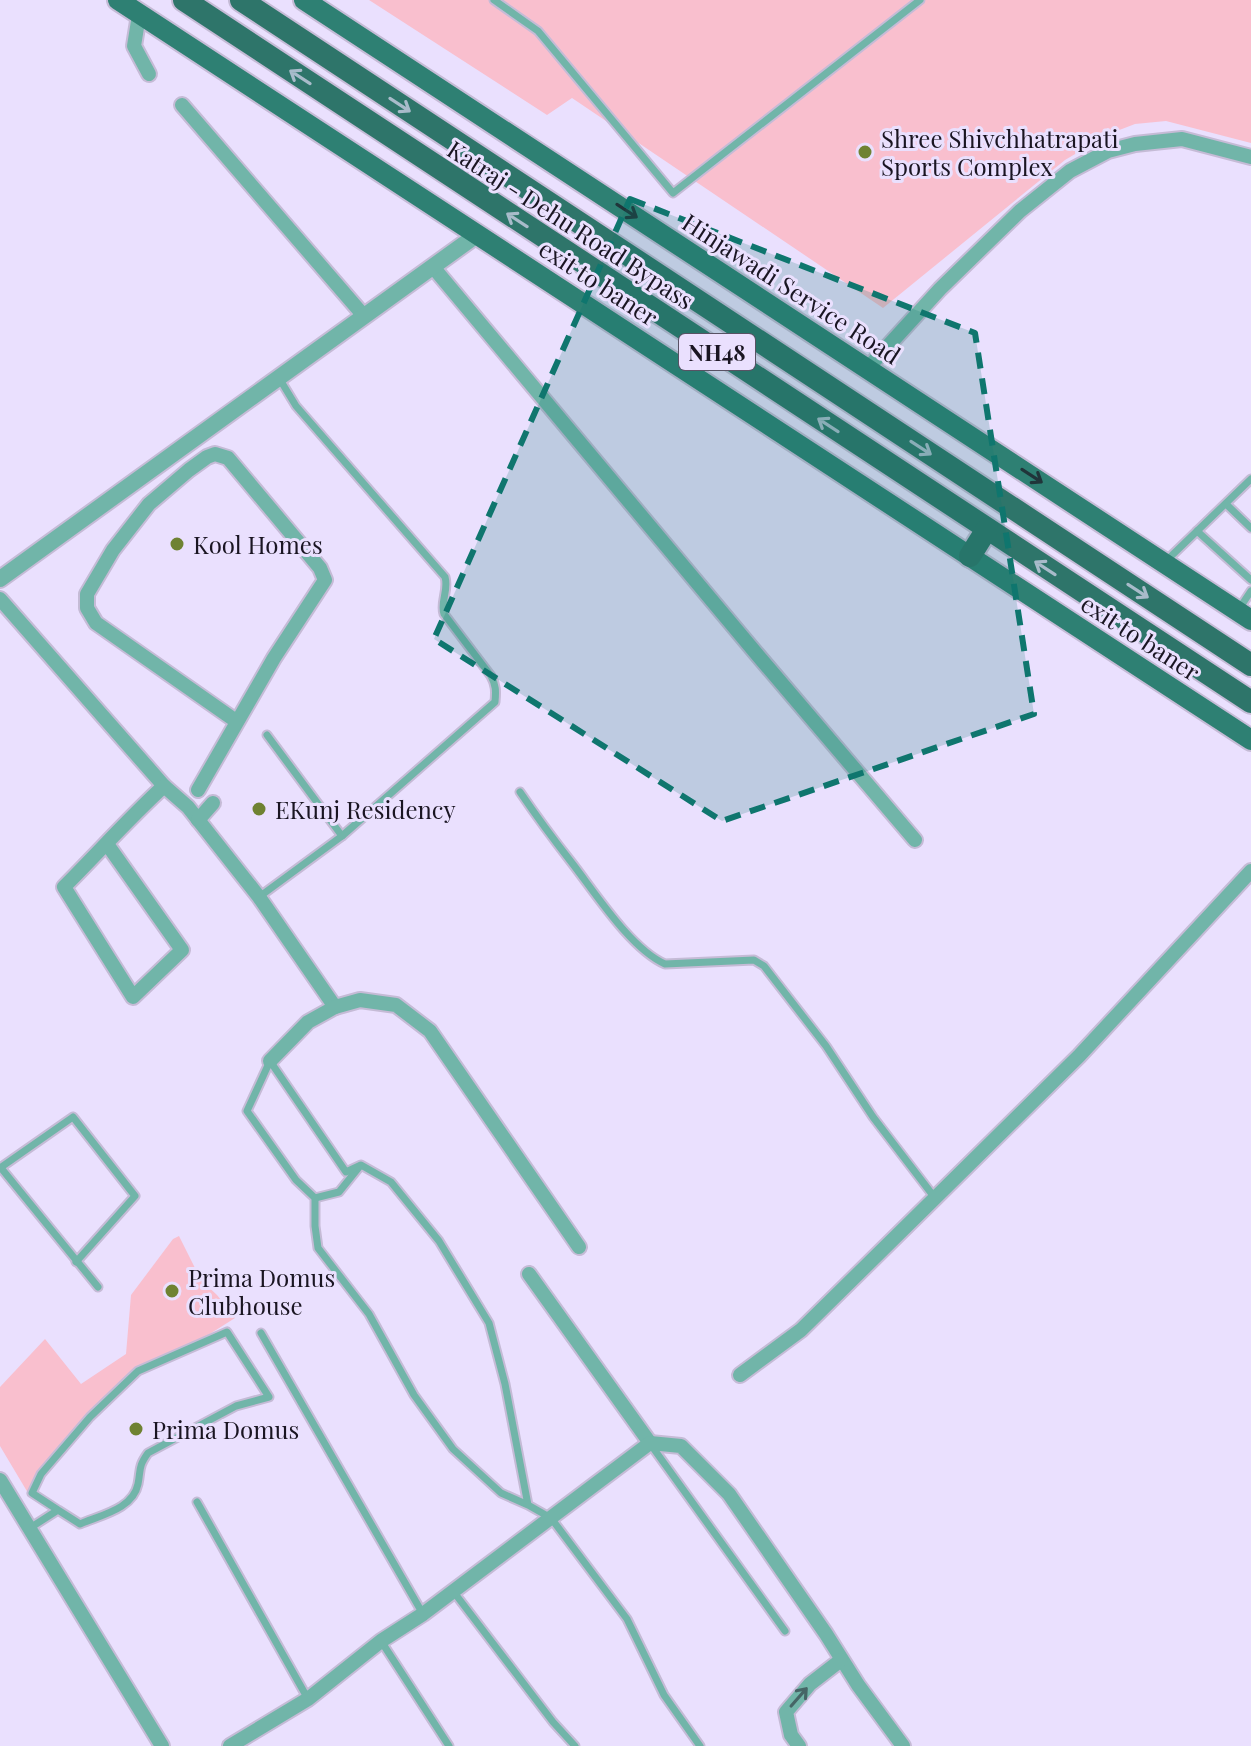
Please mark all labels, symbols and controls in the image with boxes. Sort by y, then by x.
one-way arrow [290,68,312,85]
one-way arrow [388,96,410,113]
place label: Shree Shivchhatrapati Sports Complex [881,122,1119,182]
street label: Katraj - Dehu Road Bypass [442,132,700,316]
marker: Shree Shivchhatrapati Sports Complex [856,143,874,161]
one-way arrow [615,204,638,220]
street label: Hinjawadi Service Road [677,205,907,371]
one-way arrow [507,211,529,228]
street label: exit to baner [534,232,665,332]
road number: NH48 [679,334,755,370]
one-way arrow [817,416,840,432]
one-way arrow [909,440,931,456]
one-way arrow [1020,468,1043,484]
place label: Kool Homes [193,528,323,560]
marker: Kool Homes [168,535,186,553]
one-way arrow [1034,559,1057,575]
one-way arrow [1126,583,1149,599]
street label: exit to baner [1076,587,1207,687]
place label: EKunj Residency [275,793,456,825]
marker: EKunj Residency [250,800,268,818]
place label: Prima Domus Clubhouse [188,1261,335,1321]
marker: Prima Domus Clubhouse [163,1282,181,1300]
place label: Prima Domus [152,1413,299,1445]
marker: Prima Domus [127,1420,145,1438]
one-way arrow [790,1688,808,1708]

